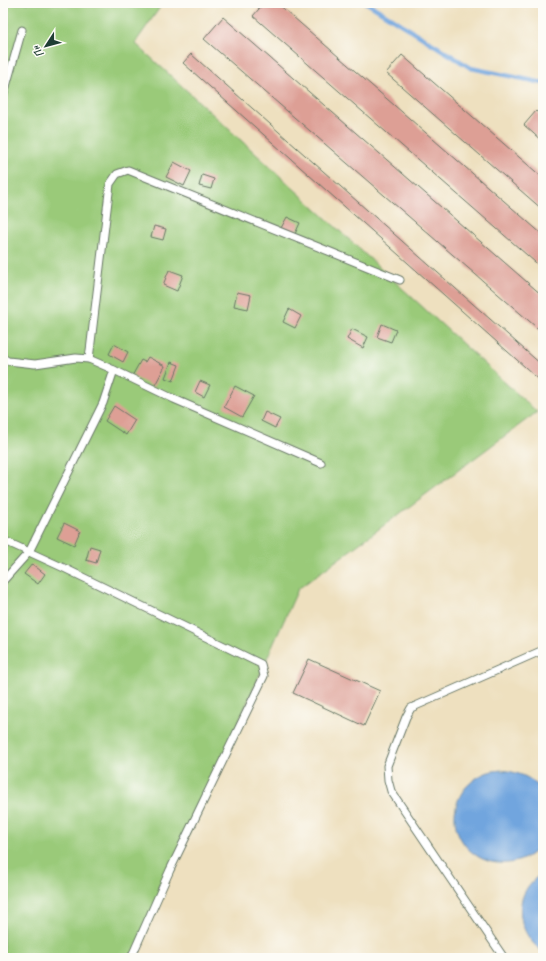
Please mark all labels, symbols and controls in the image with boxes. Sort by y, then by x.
north arrow [26,26,66,66]
text: Пн [28,42,47,61]

